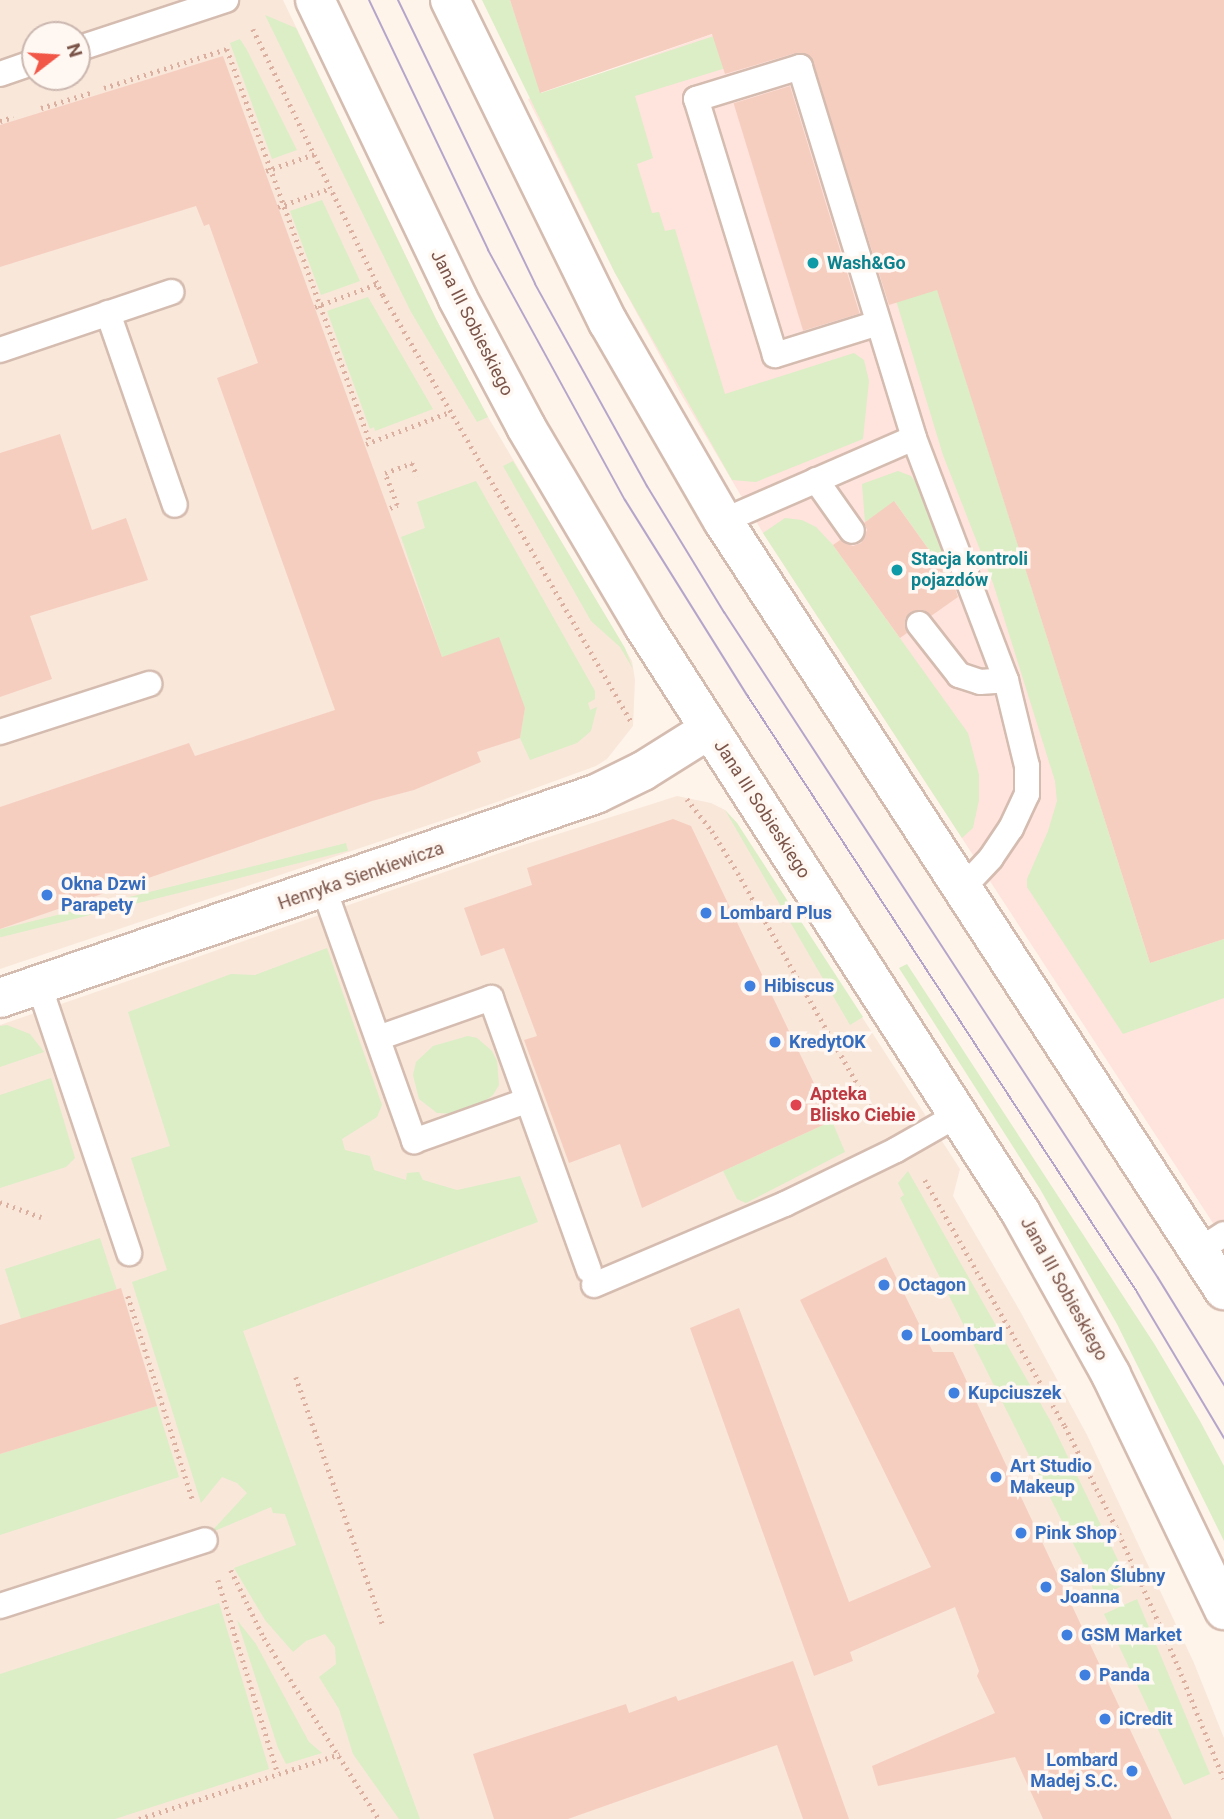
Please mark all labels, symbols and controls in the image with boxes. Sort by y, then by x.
north arrow [21,21,91,91]
text: N [62,41,88,60]
street label: Jana III Sobieskiego [426,246,518,400]
place label: Wash&Go [827,252,906,274]
marker: Wash&Go [805,255,821,271]
place label: Stacja kontroli pojazdów [911,549,1028,592]
marker: Stacja kontroli pojazdów [889,562,905,578]
street label: Jana III Sobieskiego [709,736,815,882]
street label: Henryka Sienkiewicza [275,837,447,915]
place label: Okna Dzwi Parapety [61,874,146,917]
marker: Okna Dzwi Parapety [39,887,55,903]
place label: Lombard Plus [720,902,832,924]
marker: Lombard Plus [698,905,714,921]
place label: Hibiscus [764,975,834,997]
marker: Hibiscus [742,978,758,994]
place label: KredytOK [789,1031,866,1053]
marker: KredytOK [767,1034,783,1050]
place label: Apteka Blisko Ciebie [810,1084,915,1126]
marker: Apteka Blisko Ciebie [788,1097,804,1113]
street label: Jana III Sobieskiego [1016,1213,1112,1365]
place label: Octagon [898,1274,966,1296]
marker: Octagon [876,1277,892,1293]
place label: Loombard [921,1324,1003,1346]
marker: Loombard [899,1327,915,1343]
place label: Kupciuszek [968,1382,1061,1404]
marker: Kupciuszek [946,1385,962,1401]
place label: Art Studio Makeup [1010,1456,1092,1498]
marker: Art Studio Makeup [988,1469,1004,1485]
place label: Pink Shop [1035,1522,1117,1544]
marker: Pink Shop [1013,1525,1029,1541]
place label: Salon Ślubny Joanna [1060,1566,1165,1608]
marker: Salon Ślubny Joanna [1038,1579,1054,1595]
place label: GSM Market [1081,1624,1182,1646]
marker: GSM Market [1059,1627,1075,1643]
place label: Panda [1099,1664,1150,1686]
marker: Panda [1077,1667,1093,1683]
place label: iCredit [1119,1708,1173,1730]
marker: iCredit [1097,1711,1113,1727]
place label: Lombard Madej S.C. [1030,1750,1118,1792]
marker: Lombard Madej S.C. [1124,1763,1140,1779]

